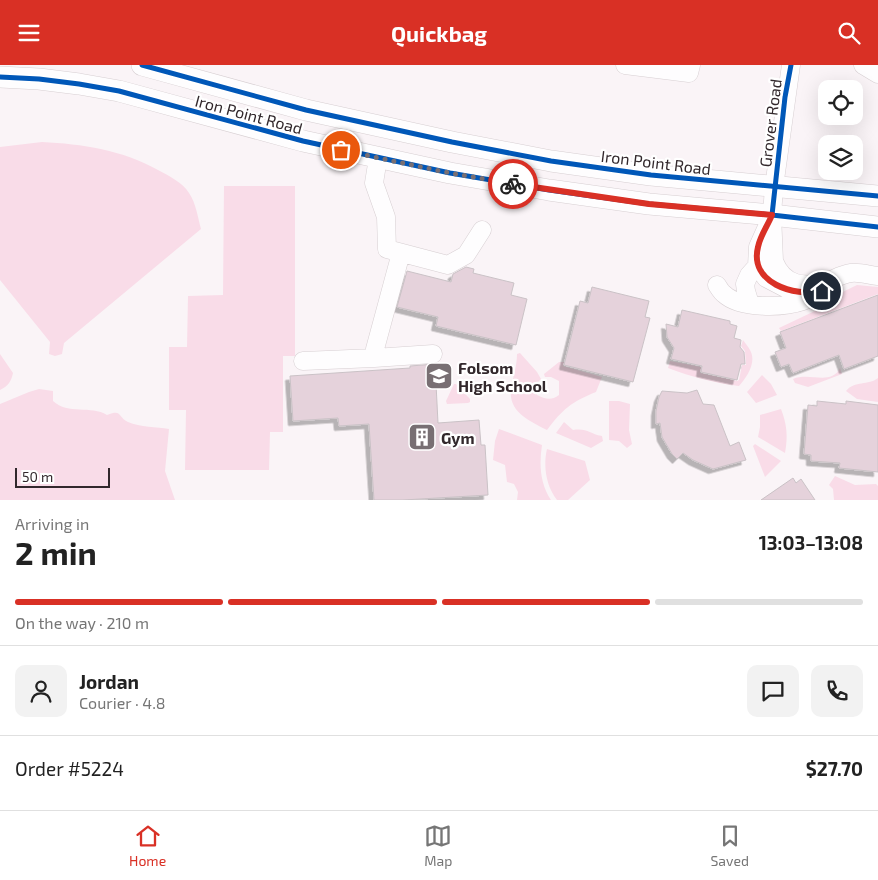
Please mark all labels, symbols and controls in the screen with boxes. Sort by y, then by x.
icon: menu [15,19,43,47]
icon: search [835,19,863,47]
text: Quickbag [391,20,487,46]
street label: Grover Road [755,78,785,168]
map controls [818,80,863,180]
button: locate [818,80,863,125]
street label: Iron Point Road [193,91,305,137]
pin [320,129,362,171]
button: layers [818,135,863,180]
icon: bag [327,136,355,164]
street label: Iron Point Road [600,146,712,178]
courier [488,159,538,209]
icon: bike [499,170,527,198]
pin [801,270,843,312]
icon: home [808,277,836,305]
place label: Folsom High School [458,358,548,395]
school or university icon: Folsom High School [424,361,454,391]
building icon: Gym [407,422,437,452]
place label: Gym [441,428,475,448]
scale bar [15,465,110,488]
text: 50 m [22,468,53,485]
text: Arriving in [15,514,89,533]
text: 13:03–13:08 [759,531,863,554]
text: 2 min [15,533,97,571]
text: On the way · 210 m [15,613,149,632]
button: person [15,665,67,717]
button: chat [747,665,799,717]
button: phone [811,665,863,717]
text: Jordan [79,670,139,693]
text: Courier · 4.8 [79,693,166,712]
text: Order #5224 [15,757,124,780]
text: $27.70 [806,757,863,780]
tab: Home [129,822,166,869]
tab: Map [424,822,452,869]
tab: Saved [711,822,749,869]

